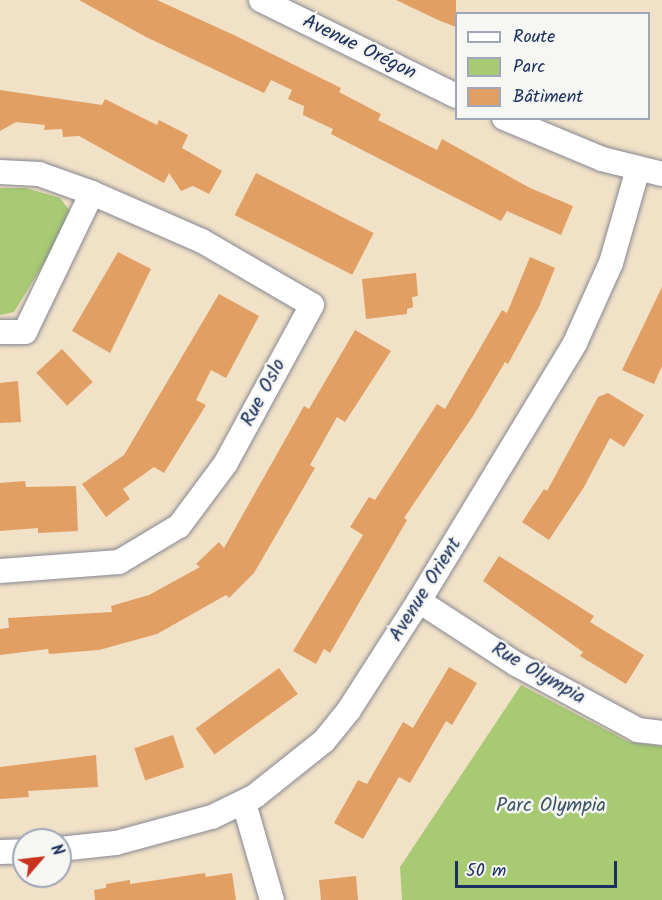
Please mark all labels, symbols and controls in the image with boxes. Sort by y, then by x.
street label: Avenue Orégon [298,10,420,86]
legend [455,12,650,120]
text: Route [513,23,555,52]
text: Parc [513,53,545,82]
text: Bâtiment [513,83,583,112]
street label: Rue Oslo [236,355,292,431]
street label: Avenue Orient [385,534,467,646]
street label: Rue Olympia [487,637,589,711]
park label: Parc Olympia [496,794,606,818]
north arrow [12,828,72,888]
text: N [43,840,70,861]
scale bar [458,849,620,887]
text: 50 m [466,857,506,886]

